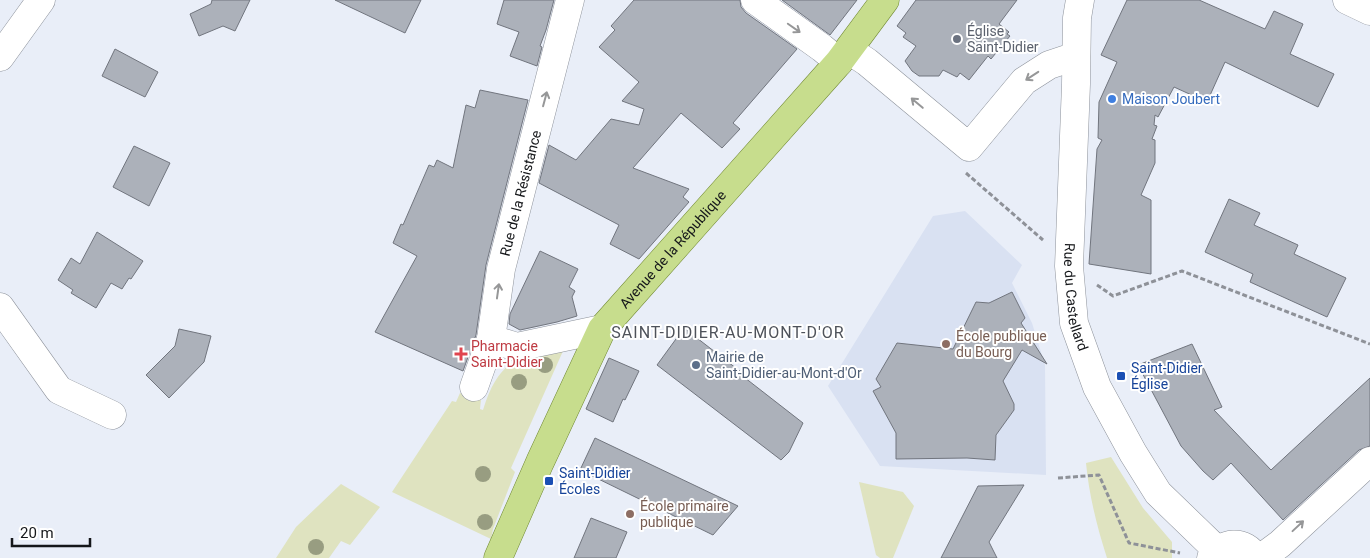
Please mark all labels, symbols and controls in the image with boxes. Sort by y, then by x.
place label: Église Saint-Didier [967,22,1039,55]
one-way arrow [787,23,801,33]
marker: Église Saint-Didier [951,33,963,45]
one-way arrow [1025,71,1039,81]
place label: Maison Joubert [1122,91,1220,107]
one-way arrow [541,92,550,108]
marker: Maison Joubert [1106,93,1118,105]
one-way arrow [911,98,924,109]
street label: Rue de la Résistance [497,128,544,258]
street label: Avenue de la République [616,187,729,312]
street label: Rue du Castellard [1061,243,1091,353]
one-way arrow [493,284,503,300]
district label: SAINT-DIDIER-AU-MONT-D'OR [611,323,845,342]
place label: École publique du Bourg [956,327,1047,360]
place label: Pharmacie Saint-Didier [471,338,543,370]
marker: École publique du Bourg [940,338,952,350]
marker: Pharmacie Saint-Didier [455,348,467,360]
place label: Mairie de Saint-Didier-au-Mont-d'Or [706,349,862,381]
marker: Mairie de Saint-Didier-au-Mont-d'Or [690,359,702,371]
place label: Saint-Didier Église [1131,360,1203,392]
marker: Saint-Didier Église [1115,370,1127,382]
place label: Saint-Didier Écoles [559,465,631,497]
marker: Saint-Didier Écoles [543,475,555,487]
place label: École primaire publique [640,497,729,530]
marker: École primaire publique [624,508,636,520]
scale bar [12,516,90,548]
one-way arrow [1292,521,1305,532]
text: 20 m [20,524,54,542]

